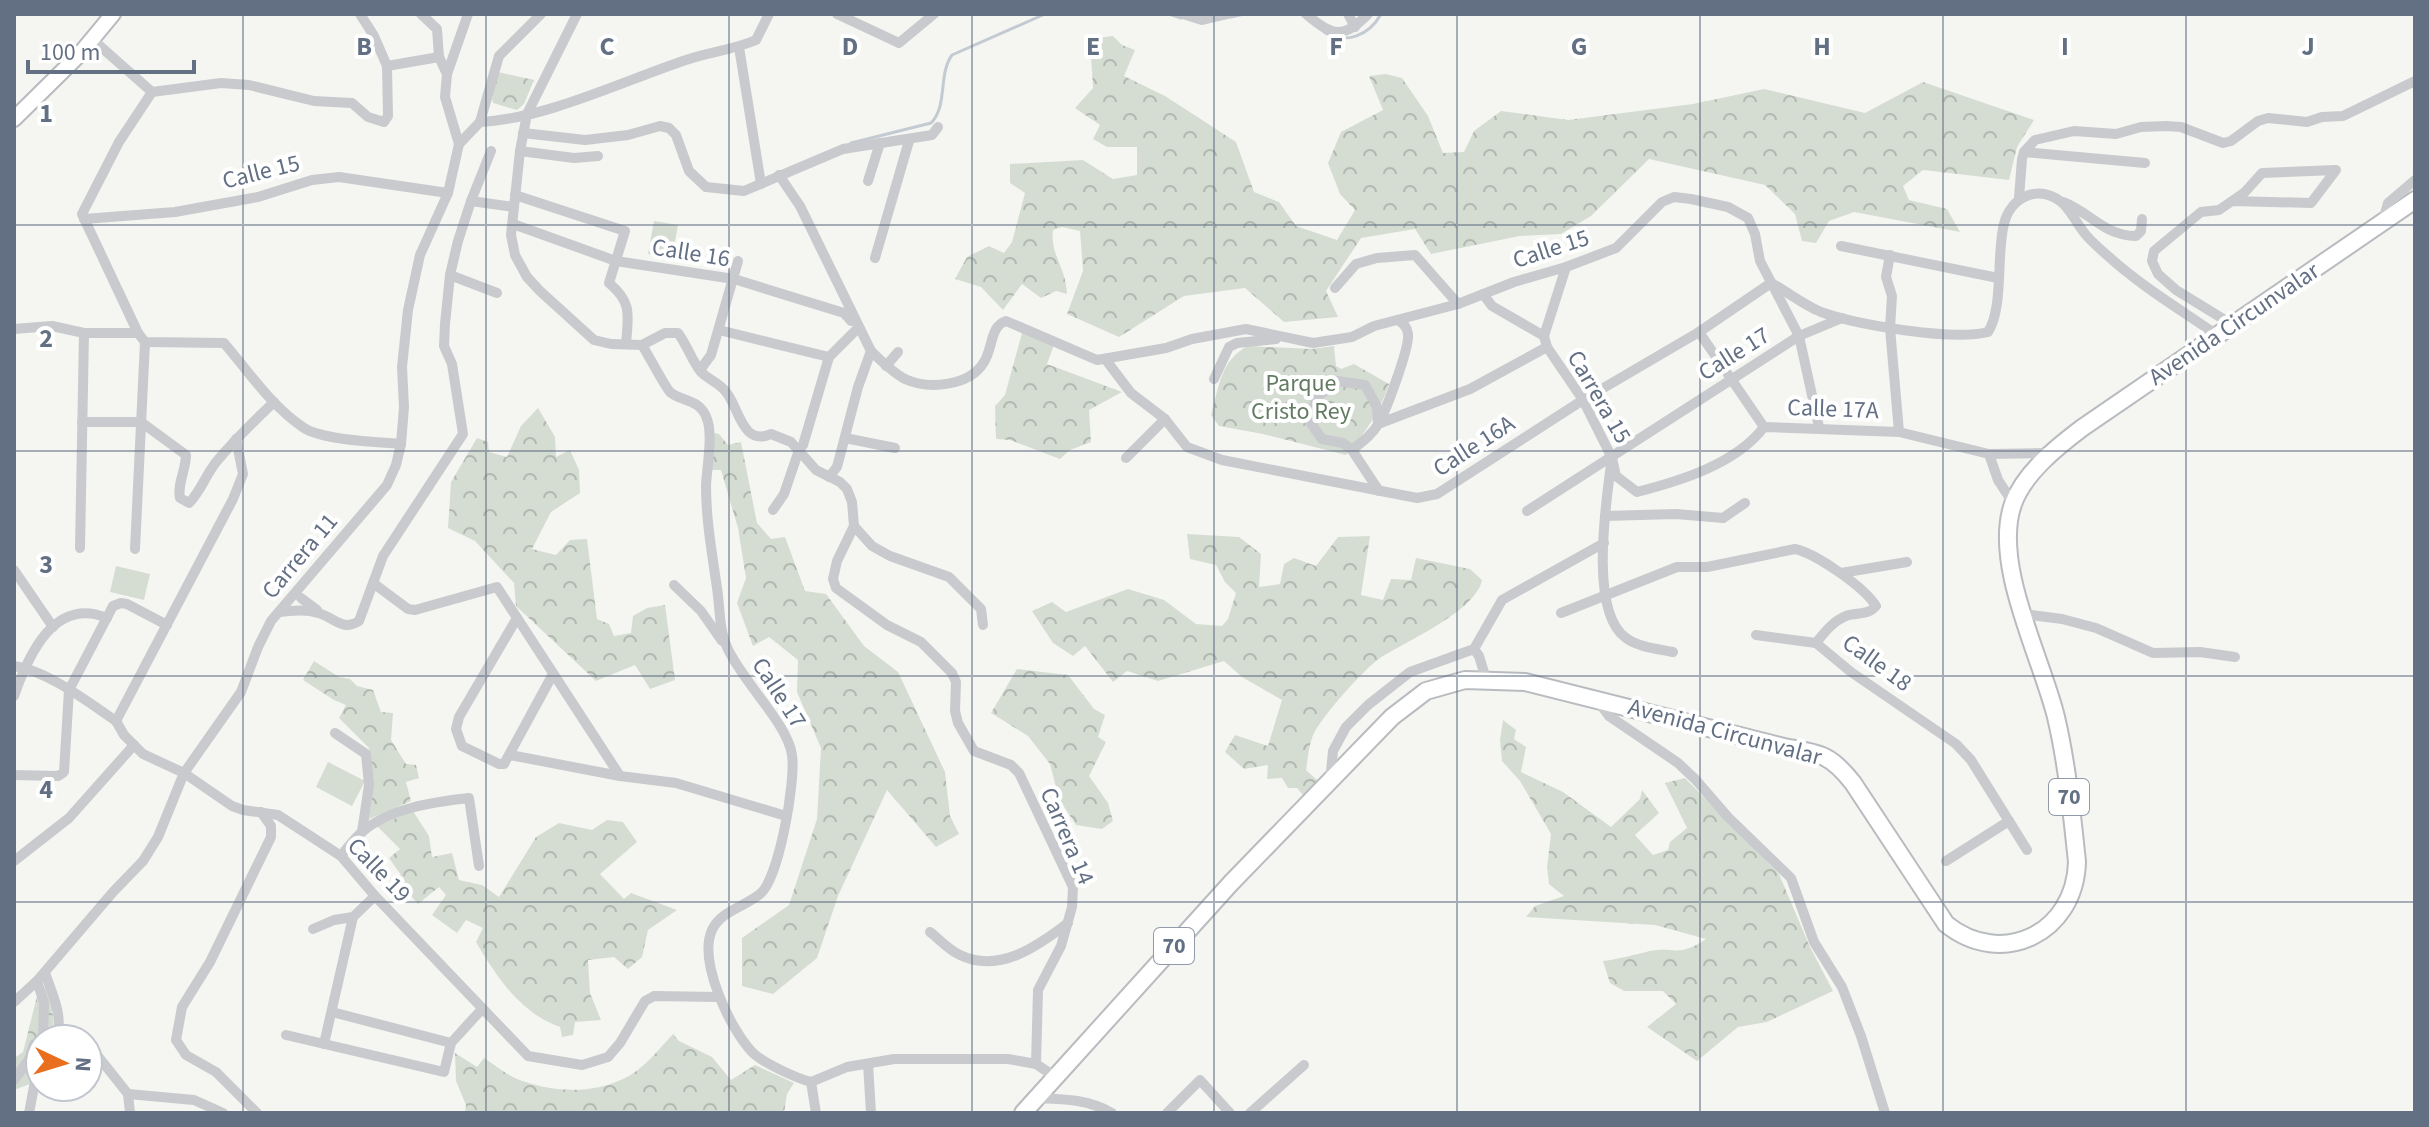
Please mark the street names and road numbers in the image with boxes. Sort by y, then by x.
street label: Calle 15 [219,146,303,198]
street label: Calle 15 [1508,220,1594,278]
street label: Calle 16 [649,230,733,276]
street label: Avenida Circunvalar [2142,253,2327,394]
street label: Calle 17 [1691,318,1777,390]
street label: Carrera 15 [1558,344,1640,450]
street label: Calle 17A [1787,390,1879,428]
street label: Calle 16A [1426,406,1522,486]
street label: Carrera 11 [254,505,346,607]
street label: Calle 18 [1835,626,1919,700]
street label: Calle 17 [743,651,815,735]
street label: Avenida Circunvalar [1624,689,1826,775]
road number: 70 [2049,779,2089,815]
street label: Carrera 14 [1031,782,1103,890]
street label: Calle 19 [339,830,419,910]
road number: 70 [1154,928,1194,964]

